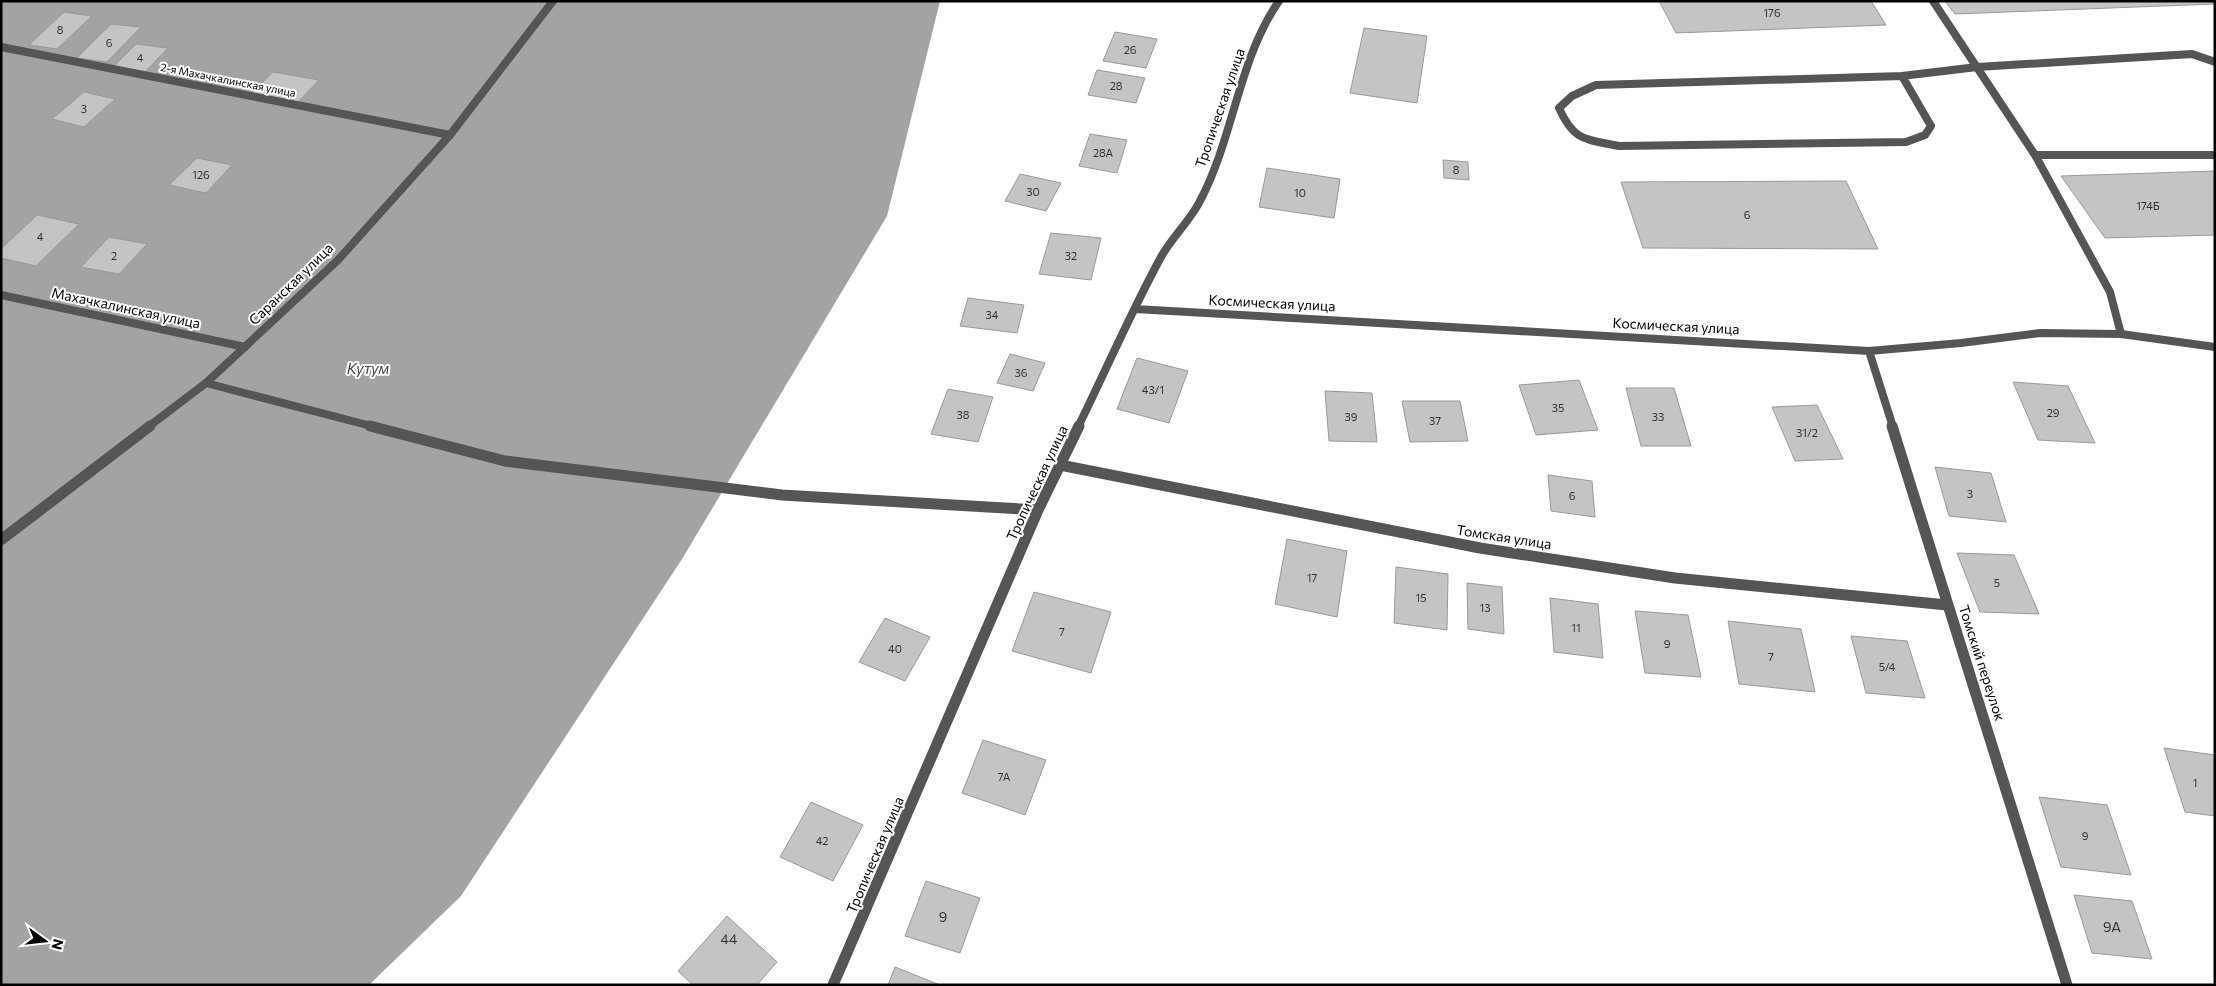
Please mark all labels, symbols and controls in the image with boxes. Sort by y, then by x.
house number: 176 [1763,6,1781,19]
house number: 8 [57,23,64,36]
house number: 6 [106,36,113,49]
house number: 26 [1124,43,1137,56]
street label: Тропическая улица [1191,46,1248,170]
house number: 4 [137,51,144,64]
street label: 2-я Махачкалинская улица [159,60,297,99]
house number: 28 [1110,79,1123,92]
house number: 3 [81,102,87,115]
house number: 28А [1093,146,1113,159]
house number: 8 [1453,163,1460,176]
house number: 126 [192,168,210,181]
house number: 30 [1026,185,1040,198]
house number: 10 [1294,186,1306,199]
house number: 174Б [2136,199,2160,212]
house number: 6 [1744,208,1751,221]
house number: 4 [37,230,44,243]
street label: Саранская улица [245,239,336,328]
house number: 2 [111,249,117,262]
house number: 32 [1065,249,1077,262]
street label: Махачкалинская улица [50,283,202,332]
street label: Космическая улица [1208,291,1336,314]
house number: 34 [986,308,999,321]
street label: Космическая улица [1612,314,1740,337]
water label: Кутум [347,359,389,377]
house number: 36 [1015,366,1028,379]
house number: 43/1 [1142,383,1164,396]
house number: 35 [1552,401,1564,414]
house number: 29 [2047,406,2060,419]
house number: 38 [957,408,970,421]
house number: 39 [1345,410,1358,423]
house number: 33 [1652,410,1664,423]
house number: 37 [1429,414,1441,427]
street label: Тропическая улица [1002,422,1071,543]
house number: 31/2 [1796,426,1818,439]
house number: 3 [1967,487,1973,500]
house number: 6 [1569,489,1576,502]
street label: Томская улица [1455,521,1553,552]
house number: 17 [1307,571,1317,584]
house number: 5 [1994,576,2000,589]
house number: 15 [1415,591,1427,604]
house number: 13 [1480,601,1490,614]
street label: Томский переулок [1956,603,2009,723]
house number: 11 [1571,621,1581,634]
house number: 7 [1059,625,1065,638]
house number: 9 [1664,637,1671,650]
house number: 40 [888,642,902,655]
house number: 7 [1768,650,1774,663]
house number: 5/4 [1879,660,1896,673]
house number: 7А [998,770,1011,783]
house number: 1 [2193,776,2197,789]
street label: Тропическая улица [842,794,907,916]
house number: 9 [2082,829,2089,842]
house number: 42 [816,834,828,847]
house number: 9 [939,908,947,925]
north arrow [20,916,70,966]
house number: 9А [2103,918,2121,935]
house number: 44 [721,930,738,947]
text: N [48,937,68,952]

